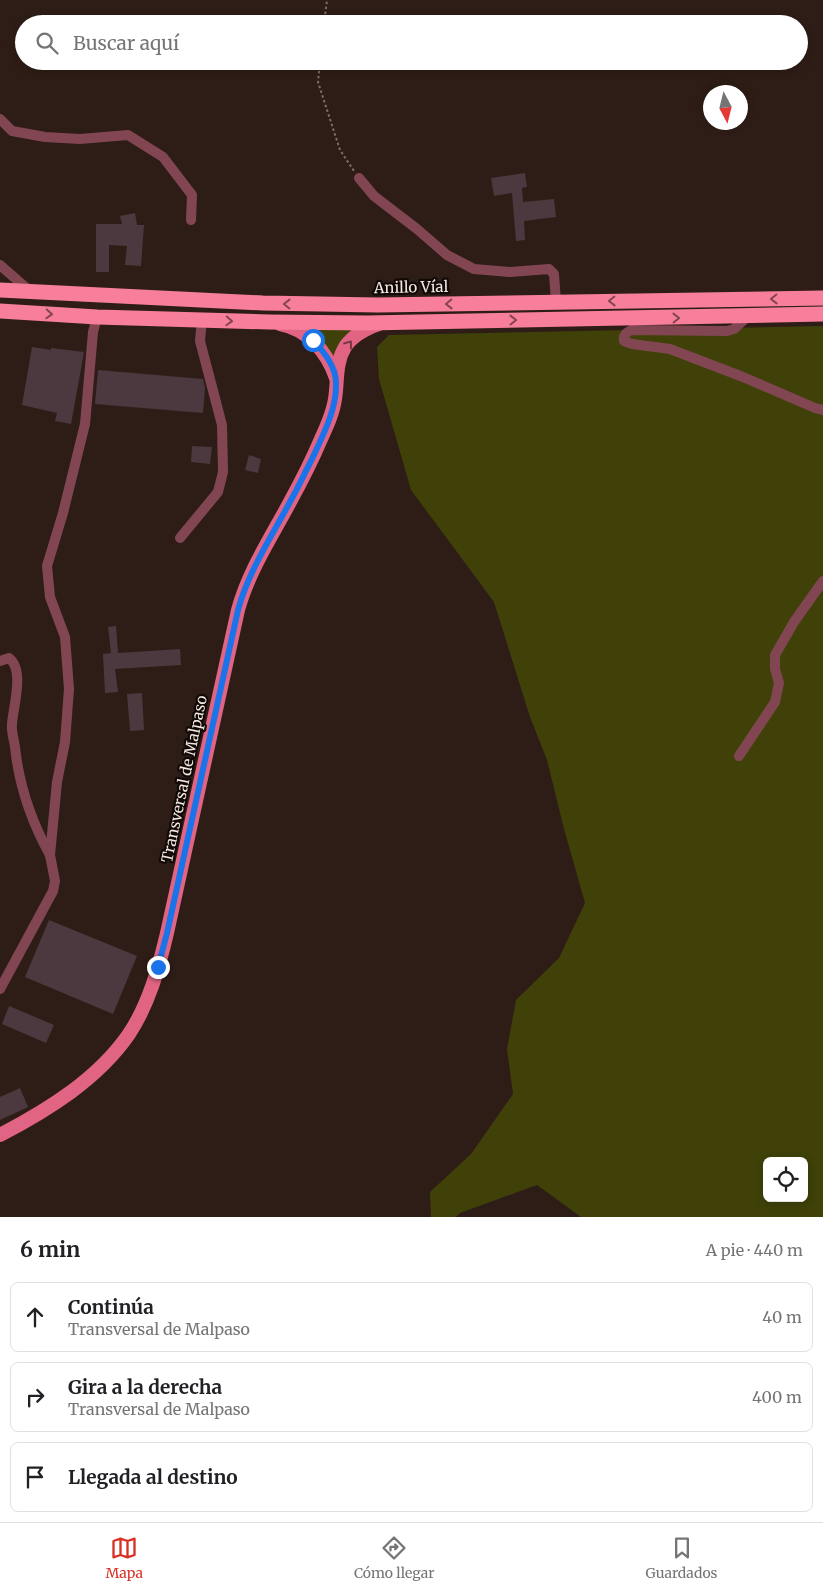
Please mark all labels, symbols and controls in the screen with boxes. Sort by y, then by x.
search box [15,15,808,70]
icon: search [33,29,61,57]
text: Buscar aquí [73,31,179,55]
north arrow [703,85,748,130]
street label: Anillo Víal [373,277,449,297]
one-way arrow [770,294,778,304]
one-way arrow [608,296,616,306]
one-way arrow [445,298,453,309]
one-way arrow [283,299,290,309]
one-way arrow [45,309,53,320]
one-way arrow [672,312,680,323]
one-way arrow [225,315,233,326]
one-way arrow [510,315,518,325]
route start [302,329,325,352]
one-way arrow [343,341,351,350]
street label: Transversal de Malpaso [157,693,211,864]
route end [147,956,170,979]
map controls [763,1157,808,1202]
button: locate [763,1157,808,1202]
text: 6 min [20,1236,80,1263]
text: A pie · 440 m [706,1240,803,1260]
text: Continúa [68,1295,154,1319]
icon: ahead [21,1303,49,1331]
text: 40 m [762,1307,802,1327]
text: Transversal de Malpaso [68,1319,250,1339]
text: Gira a la derecha [68,1375,222,1399]
icon: right [21,1383,49,1411]
text: 400 m [752,1387,802,1407]
text: Transversal de Malpaso [68,1399,250,1419]
icon: arrive [21,1463,49,1491]
text: Llegada al destino [68,1465,238,1489]
tab: Mapa [105,1534,143,1582]
tab: Cómo llegar [354,1534,435,1582]
tab: Guardados [646,1534,718,1582]

